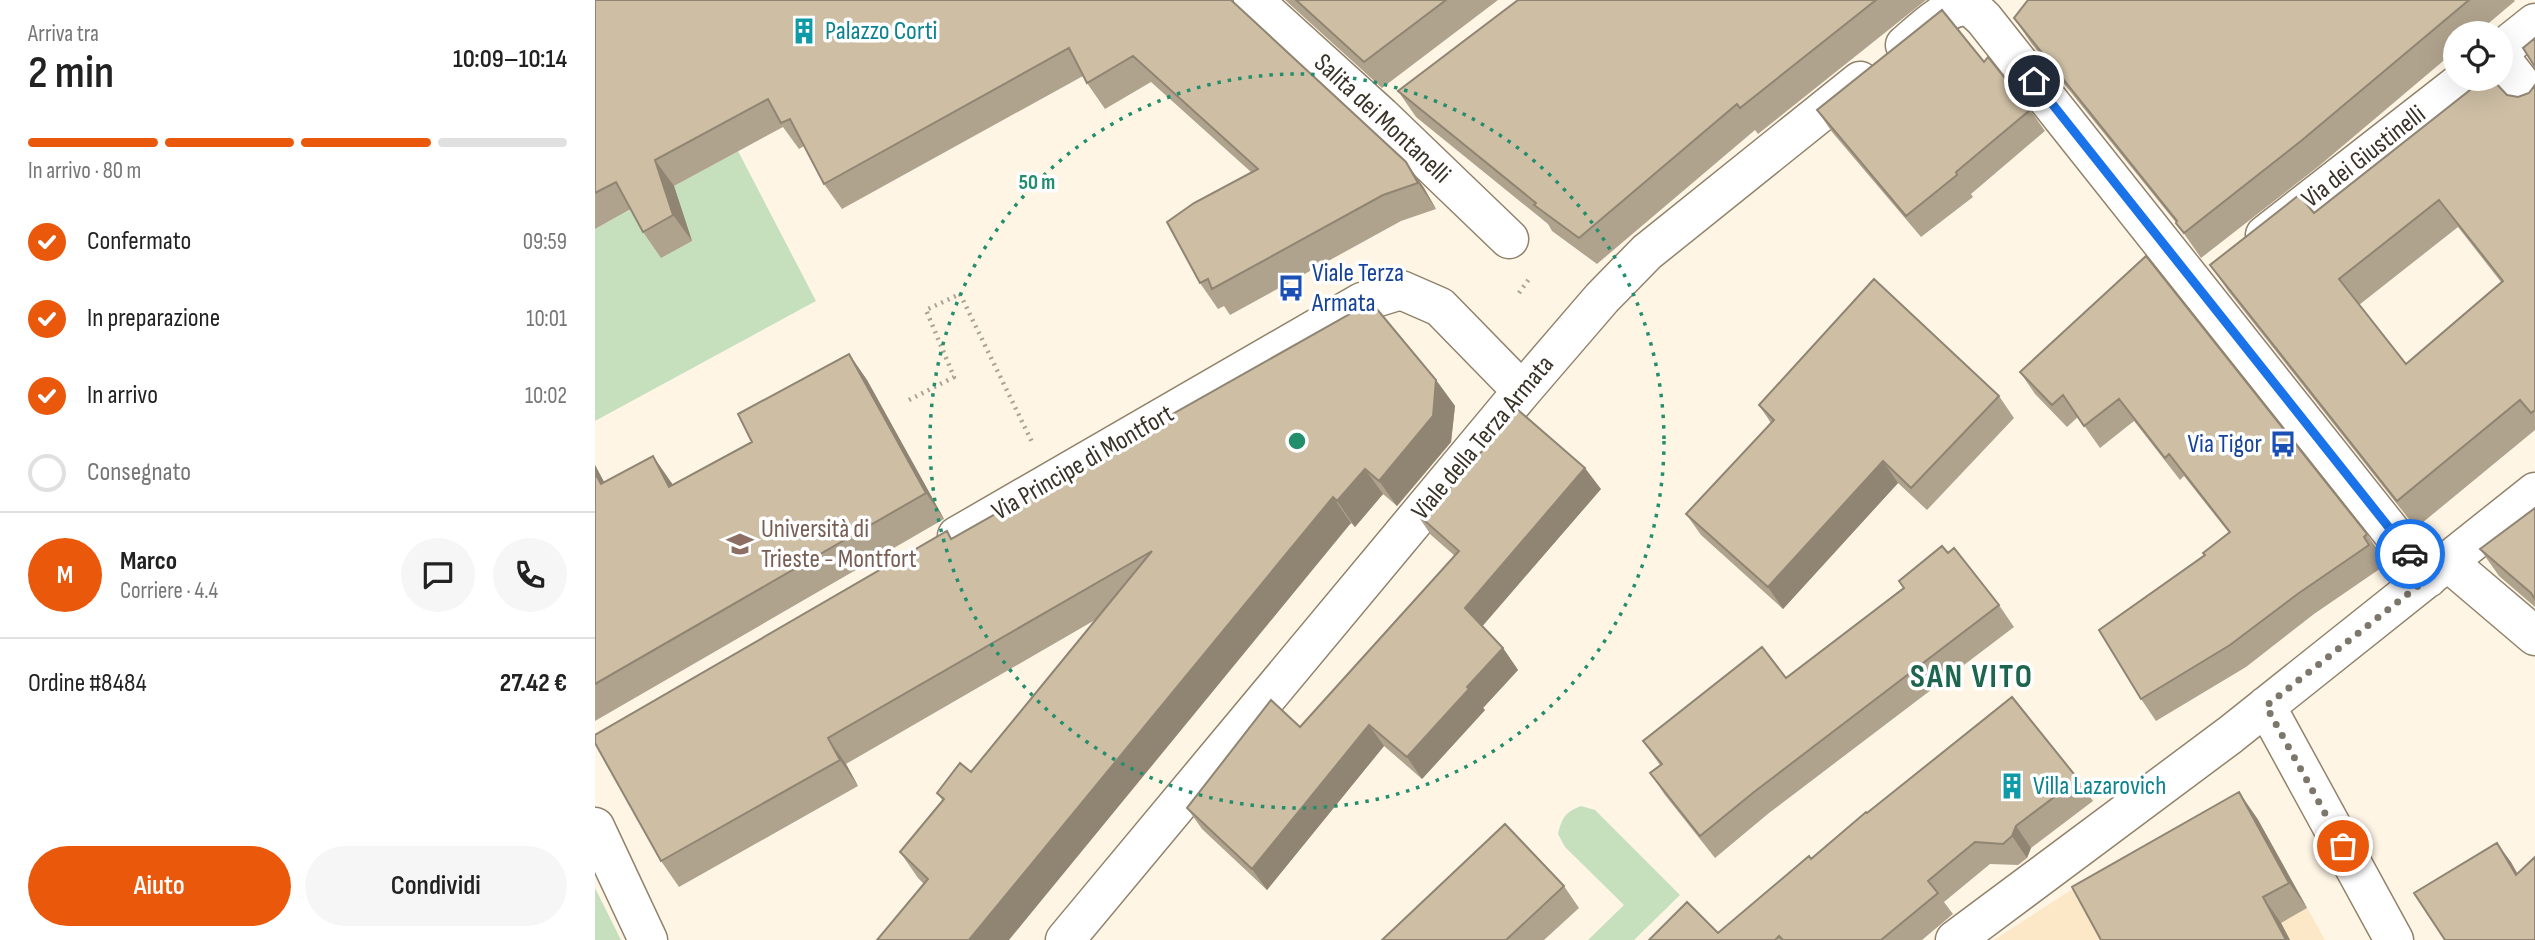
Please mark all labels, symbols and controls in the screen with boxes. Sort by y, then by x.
building icon: Palazzo Corti [789,16,819,46]
place label: Palazzo Corti [825,16,937,47]
text: Arriva tra [28,20,99,48]
map controls [2443,21,2513,91]
button: locate [2443,21,2513,91]
text: 10:09–10:14 [453,44,567,75]
text: 2 min [28,46,114,101]
street label: Salita dei Montanelli [1307,48,1457,190]
pin [2004,51,2064,111]
icon: home [2015,62,2053,100]
street label: Via dei Giustinelli [2296,99,2432,215]
text: In arrivo · 80 m [28,157,141,185]
text: 50 m [1019,170,1055,195]
icon: check [28,223,66,261]
text: Confermato [87,226,191,257]
text: 09:59 [523,228,567,256]
place label: Viale Terza Armata [1311,258,1404,319]
bus stop icon: Viale Terza Armata [1276,273,1306,303]
icon: check [28,300,66,338]
text: In preparazione [87,303,220,334]
text: 10:01 [526,305,567,333]
street label: Viale della Terza Armata [1405,350,1561,526]
icon: check [28,377,66,415]
text: In arrivo [87,380,158,411]
text: 10:02 [525,382,567,410]
street label: Via Principe di Montfort [987,398,1179,528]
centre of rings [1285,429,1309,453]
place label: Via Tigor [2187,429,2263,460]
bus stop icon: Via Tigor [2268,429,2298,459]
text: Consegnato [87,457,191,488]
place label: Università di Trieste - Montfort [761,514,917,575]
courier [2375,519,2445,589]
school or university icon: Università di Trieste - Montfort [725,529,755,559]
icon: car [2391,535,2429,573]
button: chat [401,538,475,612]
button: phone [493,538,567,612]
text: Marco [120,546,177,577]
text: M [57,560,73,591]
text: Corriere · 4.4 [120,577,218,605]
district label: SAN VITO [1910,657,2034,697]
text: Ordine #8484 [28,668,147,699]
text: 27.42 € [500,668,567,699]
building icon: Villa Lazarovich [1997,771,2027,801]
place label: Villa Lazarovich [2033,771,2166,802]
pin [2313,816,2373,876]
icon: bag [2324,827,2362,865]
button: Aiuto [28,846,291,926]
button: Condividi [305,846,567,926]

